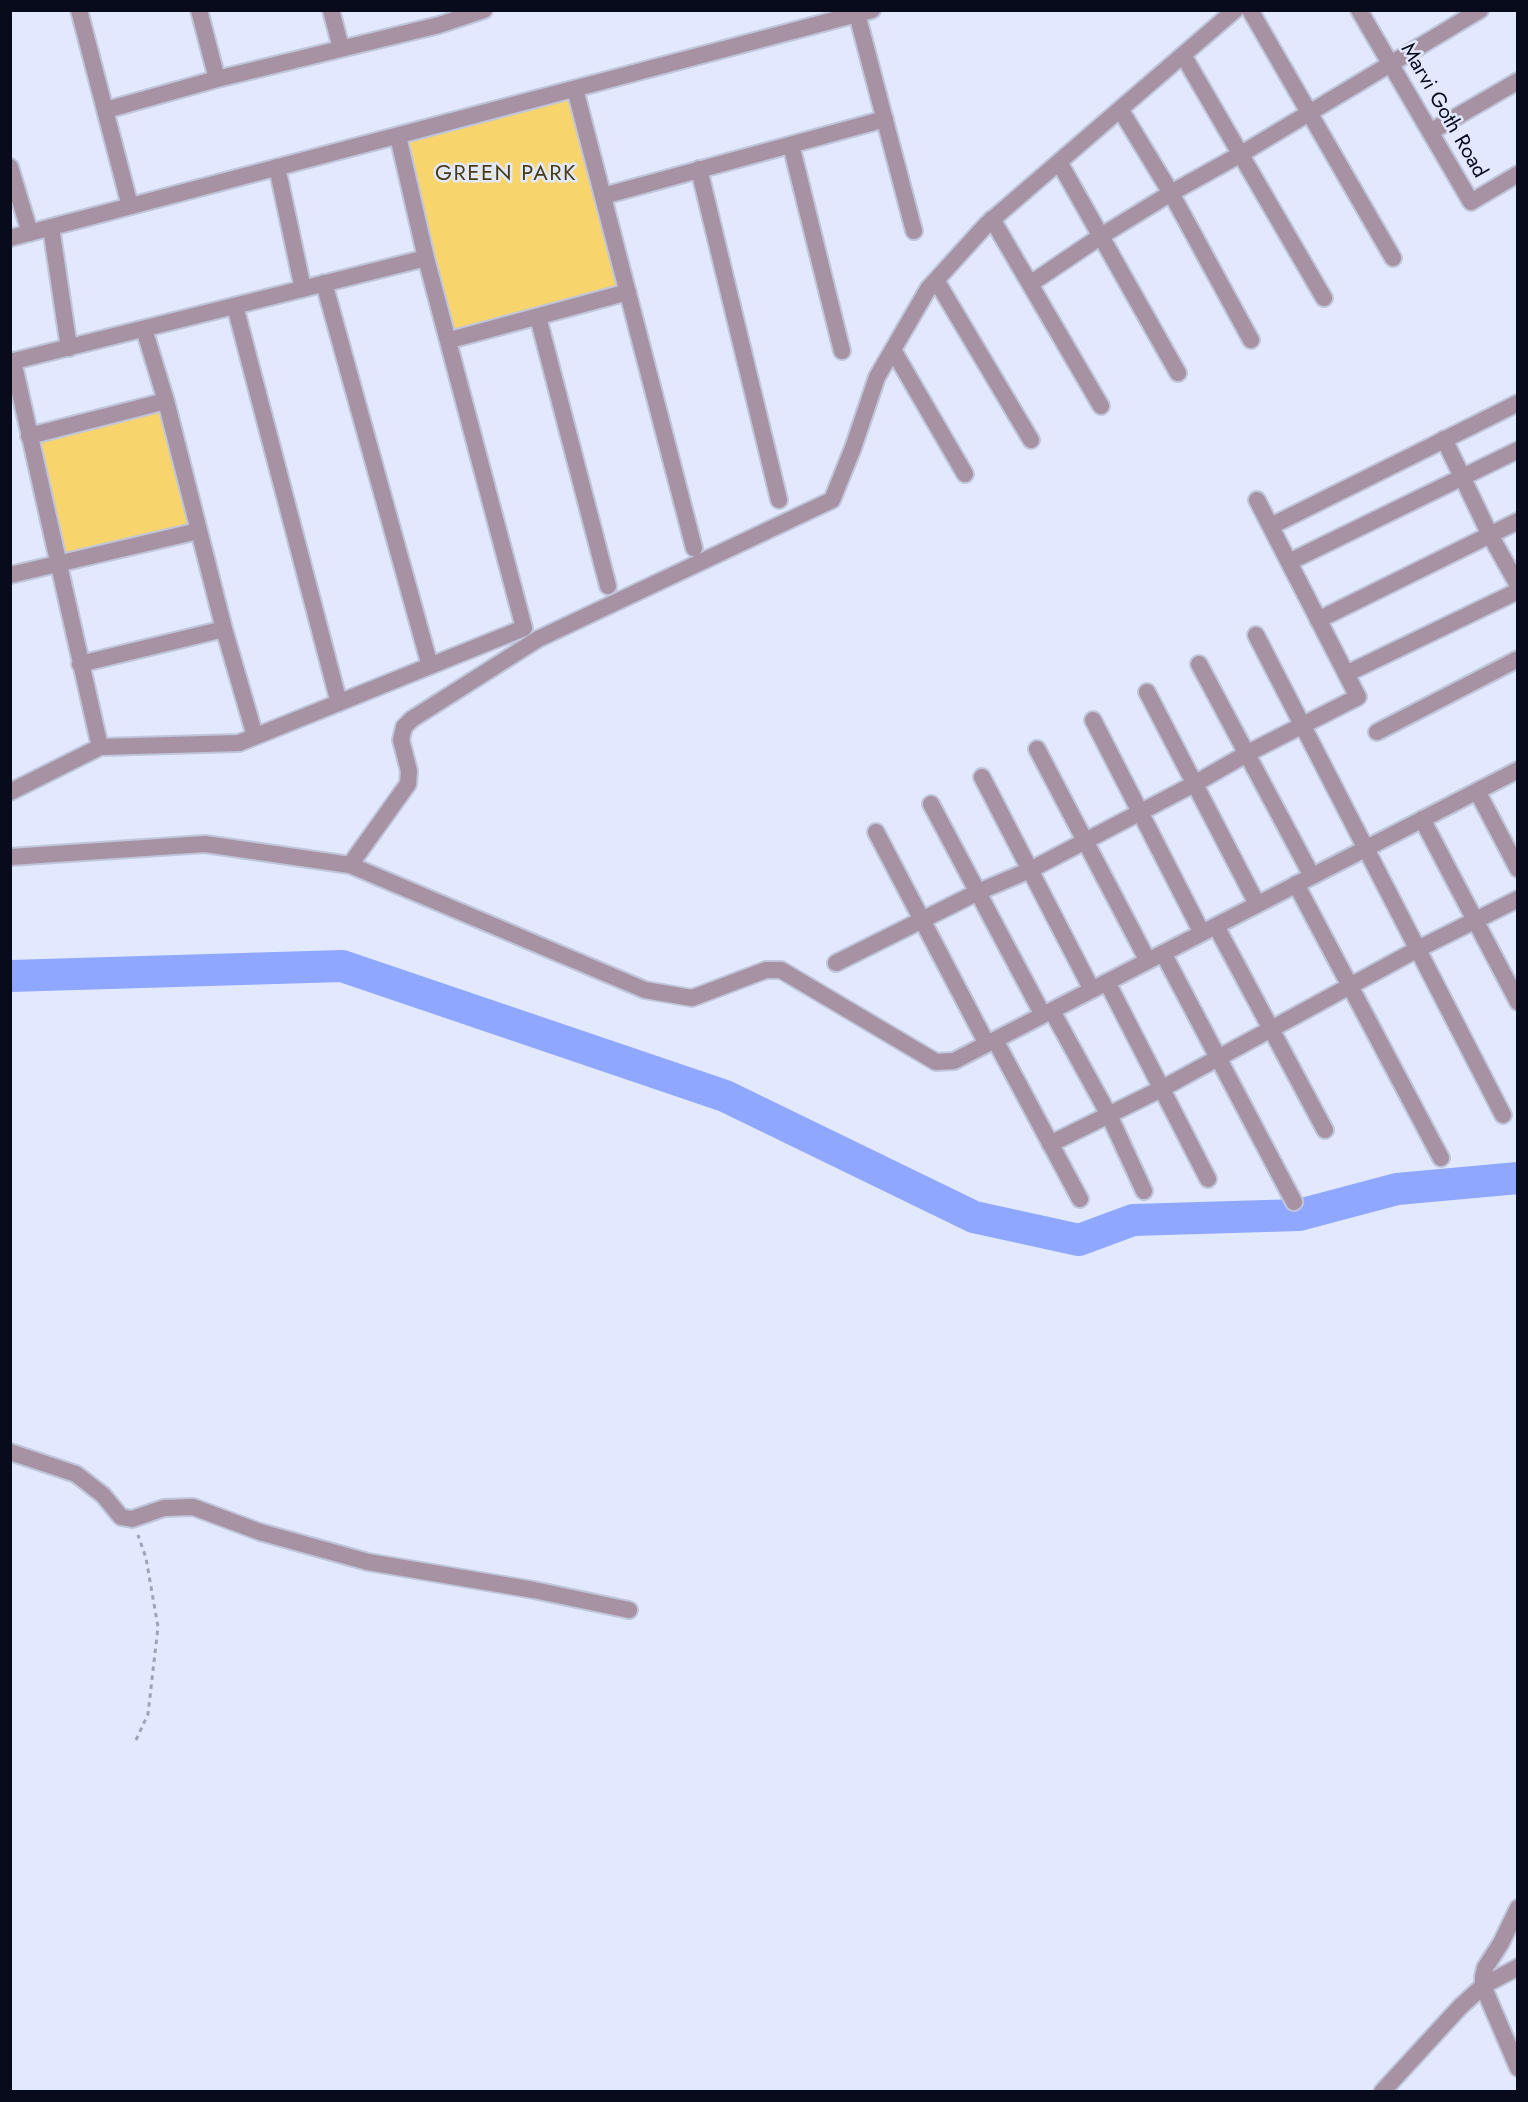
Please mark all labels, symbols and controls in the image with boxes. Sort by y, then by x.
street label: Marvi Goth Road [1394,39,1492,183]
district label: GREEN PARK [435,162,577,188]

